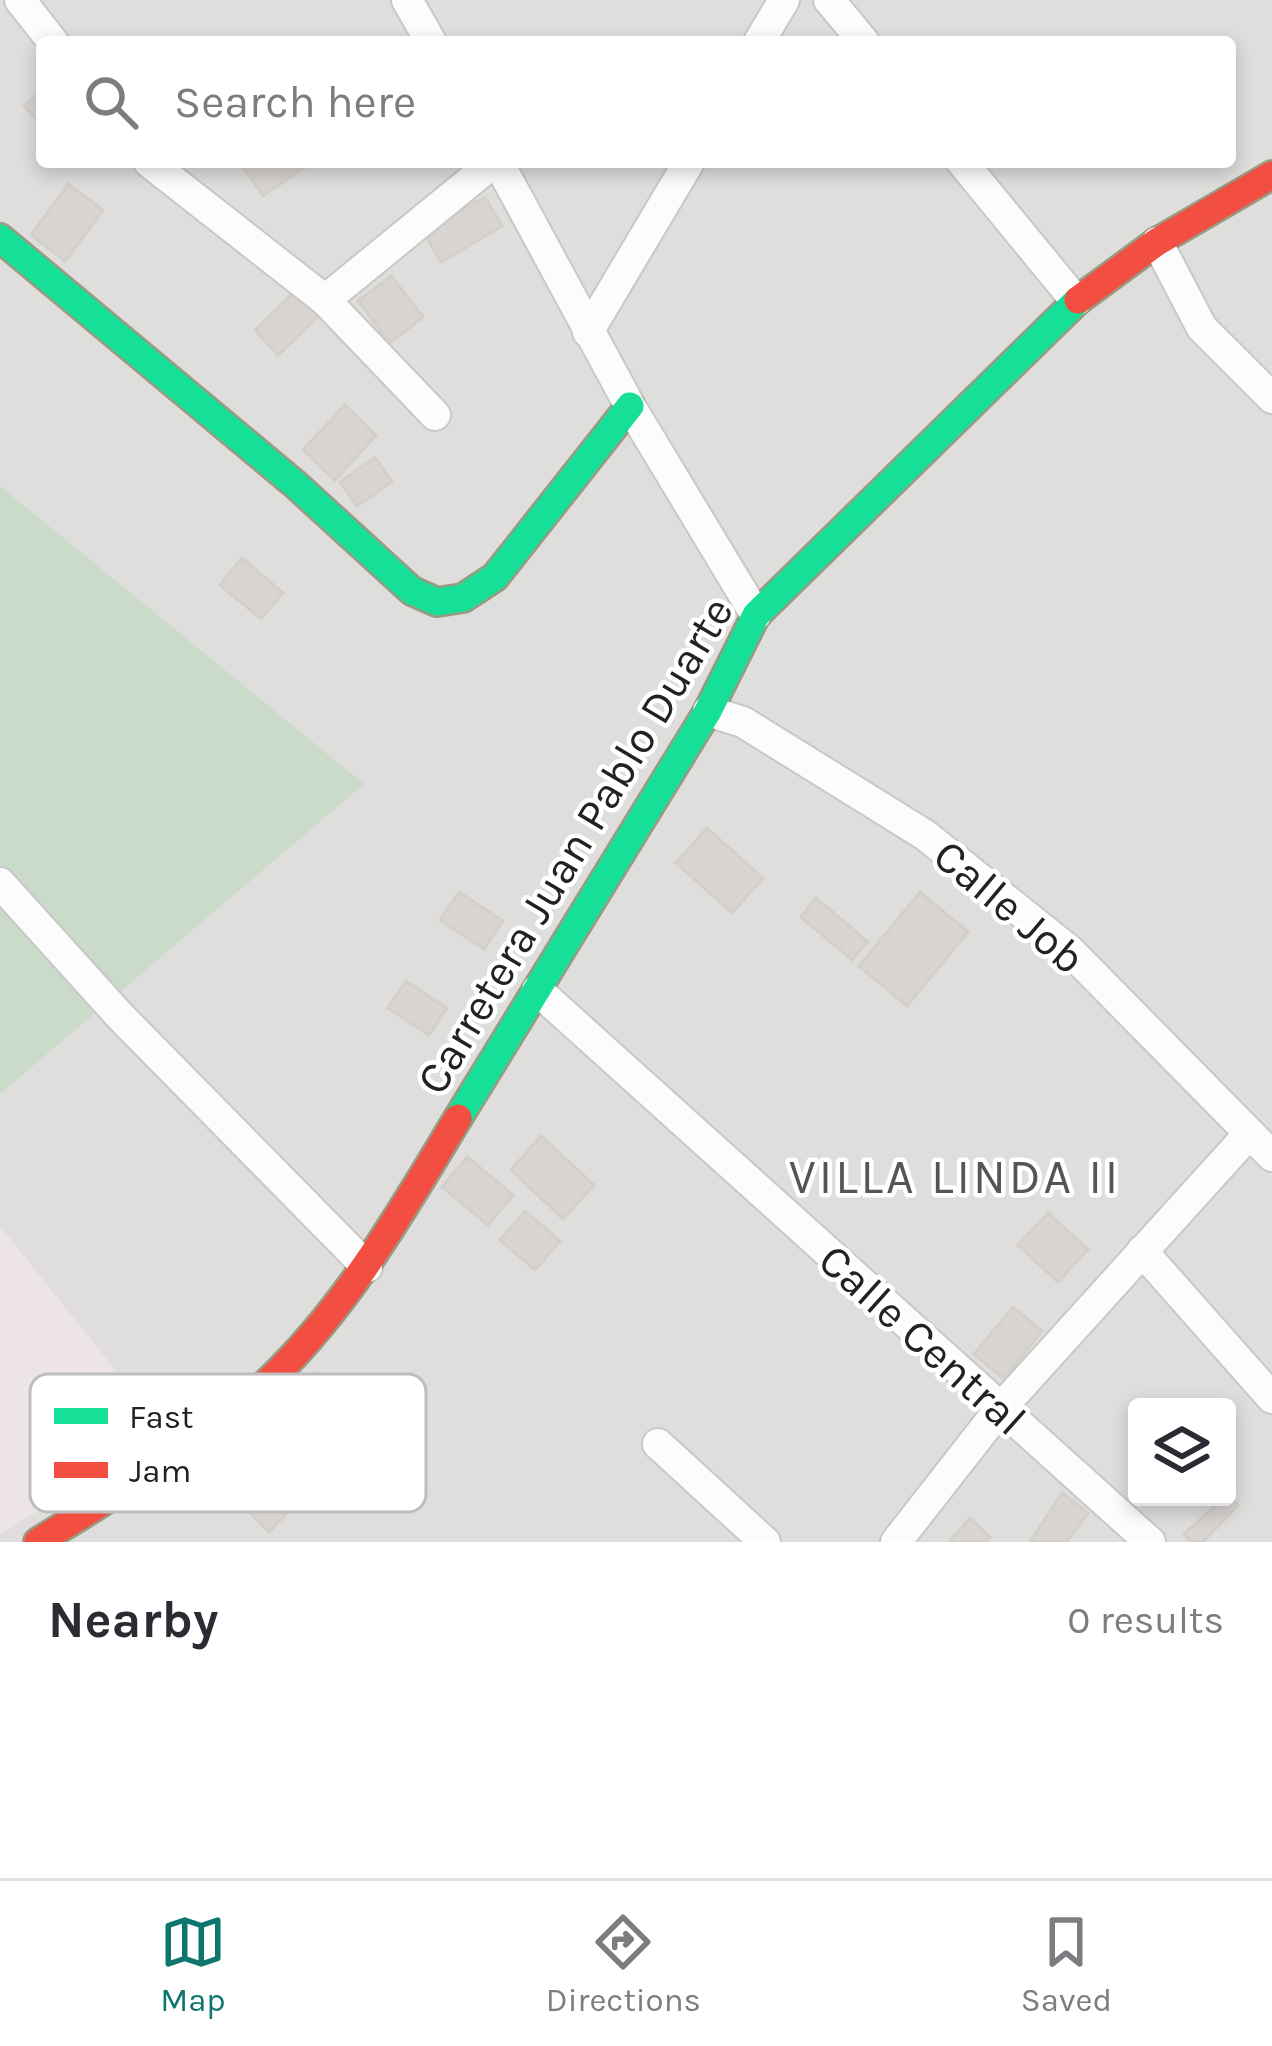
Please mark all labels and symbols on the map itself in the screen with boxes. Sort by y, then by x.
street label: Carretera Juan Pablo Duarte [406,588,744,1103]
street label: Calle Job [923,829,1095,985]
district label: VILLA LINDA II [789,1149,1121,1205]
street label: Calle Central [808,1234,1036,1446]
legend [30,1374,426,1512]
text: Fast [129,1398,193,1436]
text: Jam [129,1452,191,1490]

